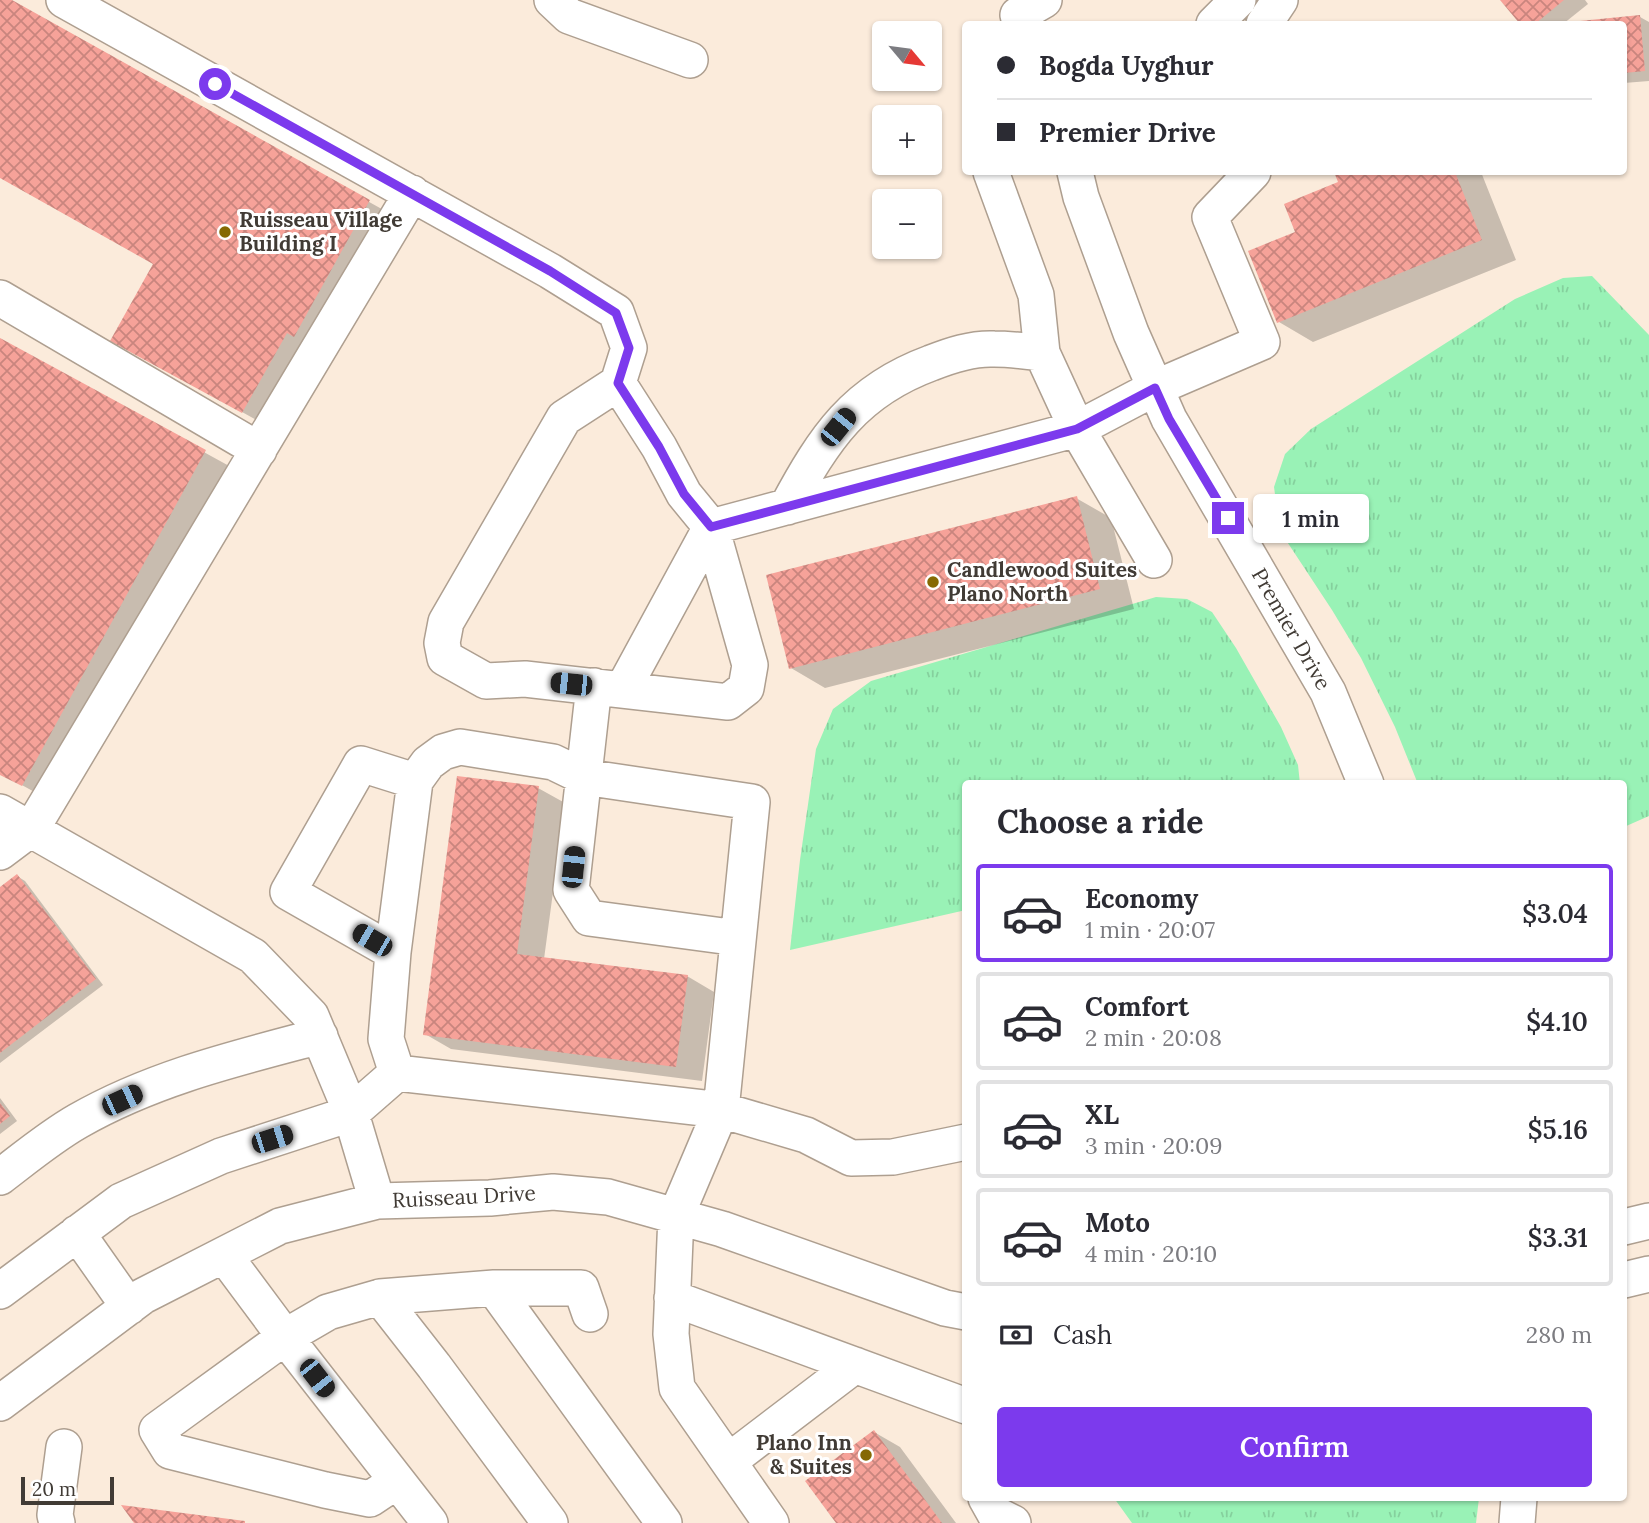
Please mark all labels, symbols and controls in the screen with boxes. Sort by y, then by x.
north arrow [872,21,942,91]
map controls [872,21,942,259]
text: Bogda Uyghur [1039,49,1213,82]
route start [199,68,231,100]
button: + [872,105,942,175]
text: Premier Drive [1039,116,1216,149]
button: − [872,189,942,259]
place label: Ruisseau Village Building I [239,206,402,257]
marker: Ruisseau Village Building I [217,224,233,240]
car [817,404,860,450]
callout: 1 min [1252,494,1368,542]
route end [1212,502,1244,534]
text: 1 min [1282,504,1340,533]
place label: Candlewood Suites Plano North [947,556,1137,607]
street label: Premier Drive [1246,563,1337,694]
marker: Candlewood Suites Plano North [925,574,941,590]
car [550,671,593,697]
text: Choose a ride [997,801,1204,842]
car [561,845,586,889]
icon: car [1001,882,1064,945]
text: Economy [1085,882,1198,915]
text: $3.04 [1522,897,1588,930]
text: 1 min · 20:07 [1085,915,1215,944]
car [349,920,396,960]
icon: car [1001,990,1064,1053]
text: Comfort [1085,990,1189,1023]
text: $4.10 [1526,1005,1588,1038]
text: 2 min · 20:08 [1085,1023,1222,1052]
car [99,1082,146,1118]
icon: car [1001,1098,1064,1161]
text: XL [1085,1098,1119,1131]
text: $5.16 [1528,1113,1588,1146]
car [249,1123,296,1155]
text: 3 min · 20:09 [1085,1131,1223,1160]
street label: Ruisseau Drive [392,1179,536,1214]
icon: car [1001,1206,1064,1269]
text: Moto [1085,1206,1150,1239]
text: $3.31 [1528,1221,1588,1254]
text: 4 min · 20:10 [1085,1239,1217,1268]
icon: cash [997,1316,1035,1354]
text: Cash [1053,1318,1112,1351]
text: 280 m [1526,1320,1592,1349]
car [296,1355,339,1401]
button: Confirm [997,1407,1592,1487]
place label: Plano Inn & Suites [756,1429,852,1480]
marker: Plano Inn & Suites [858,1447,874,1463]
scale bar [21,1474,114,1506]
text: 20 m [32,1477,76,1501]

